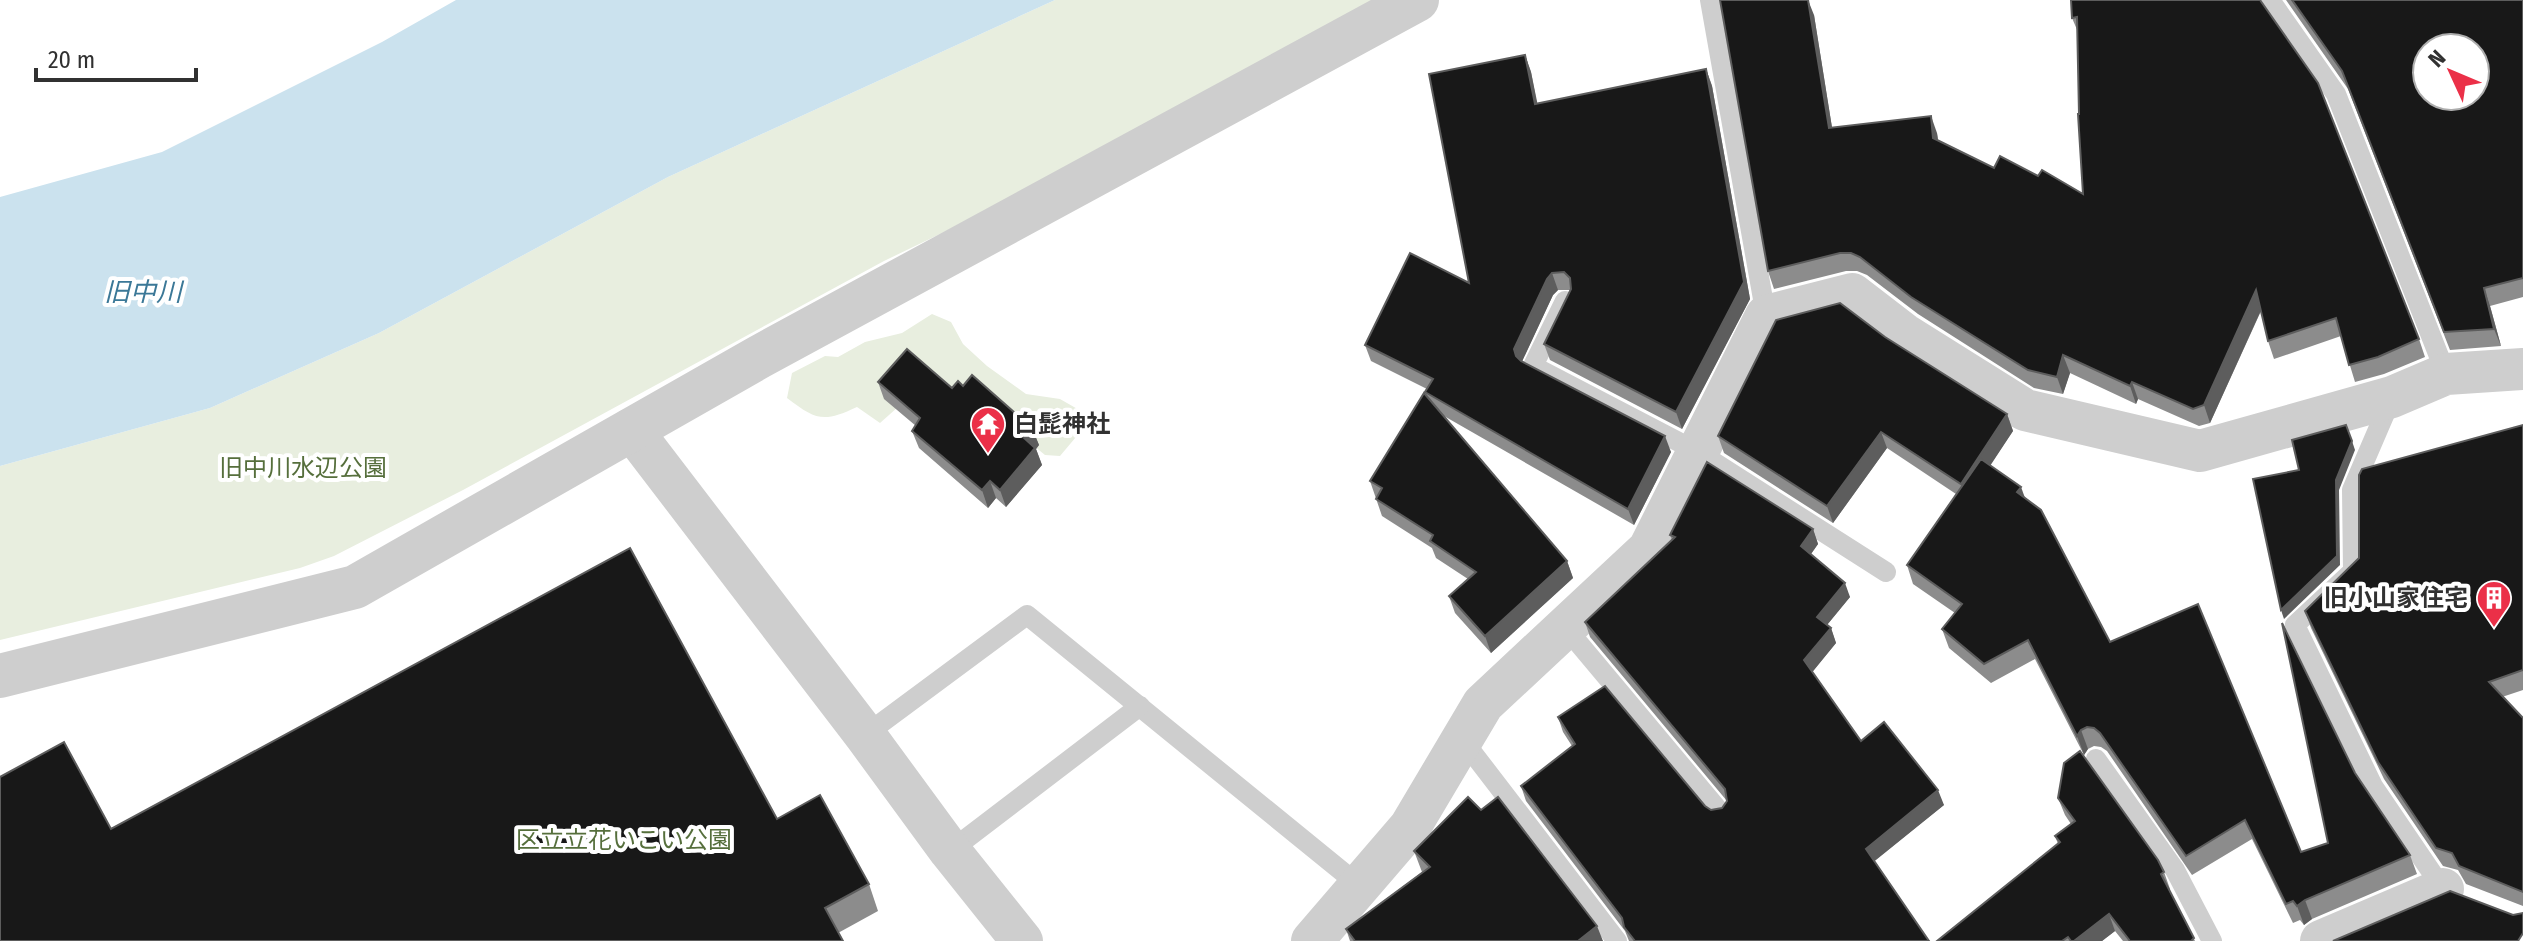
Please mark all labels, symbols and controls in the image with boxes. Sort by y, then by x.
scale bar [36,32,196,82]
north arrow [2411,32,2491,112]
text: N [2423,44,2451,73]
text: 20 m [48,46,95,74]
water label: 旧中川 [104,277,185,308]
temple icon: 白髭神社 [969,405,1007,455]
place label: 白髭神社 [1014,410,1110,438]
park label: 旧中川水辺公園 [219,454,387,482]
building icon: 旧小山家住宅 [2475,579,2513,629]
place label: 旧小山家住宅 [2324,584,2468,612]
park label: 区立立花いこい公園 [516,826,732,854]

